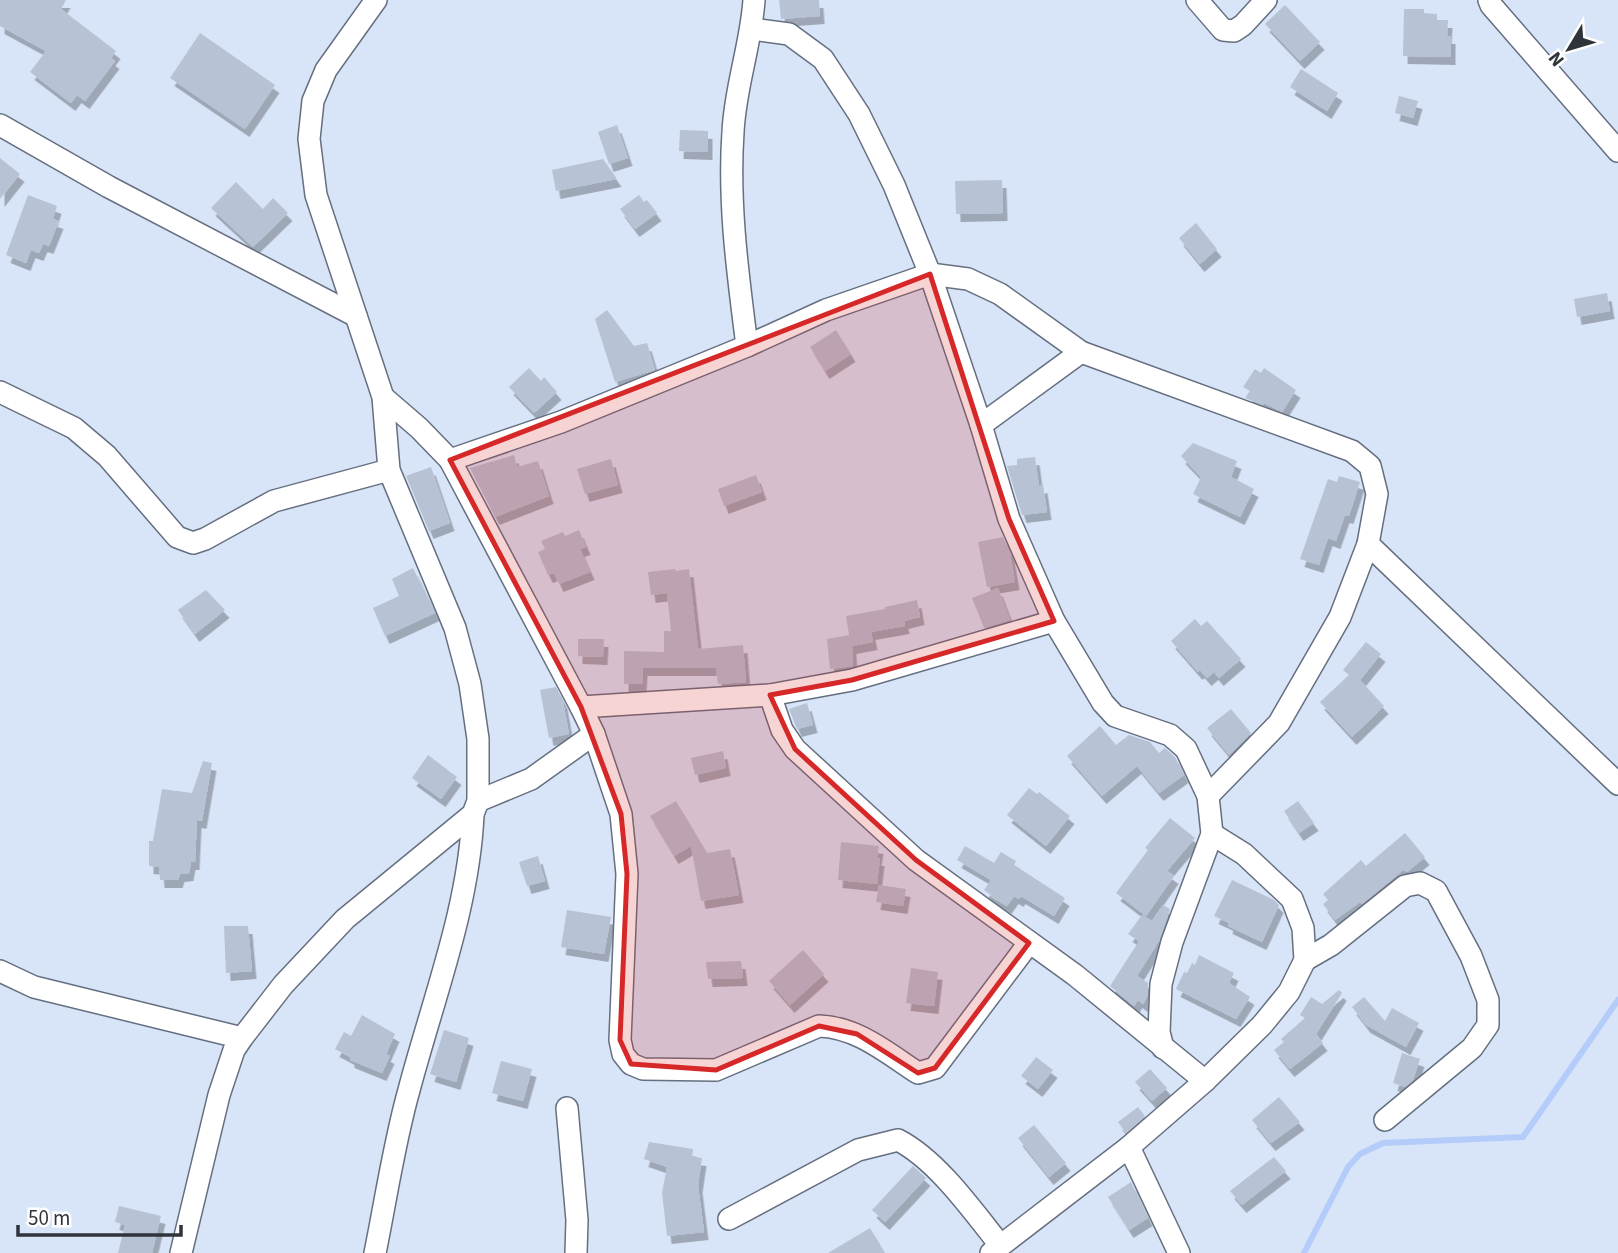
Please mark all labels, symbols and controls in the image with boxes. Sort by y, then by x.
north arrow [1534,14,1604,84]
text: N [1542,45,1571,72]
scale bar [18,1194,180,1238]
text: 50 m [28,1203,70,1233]

